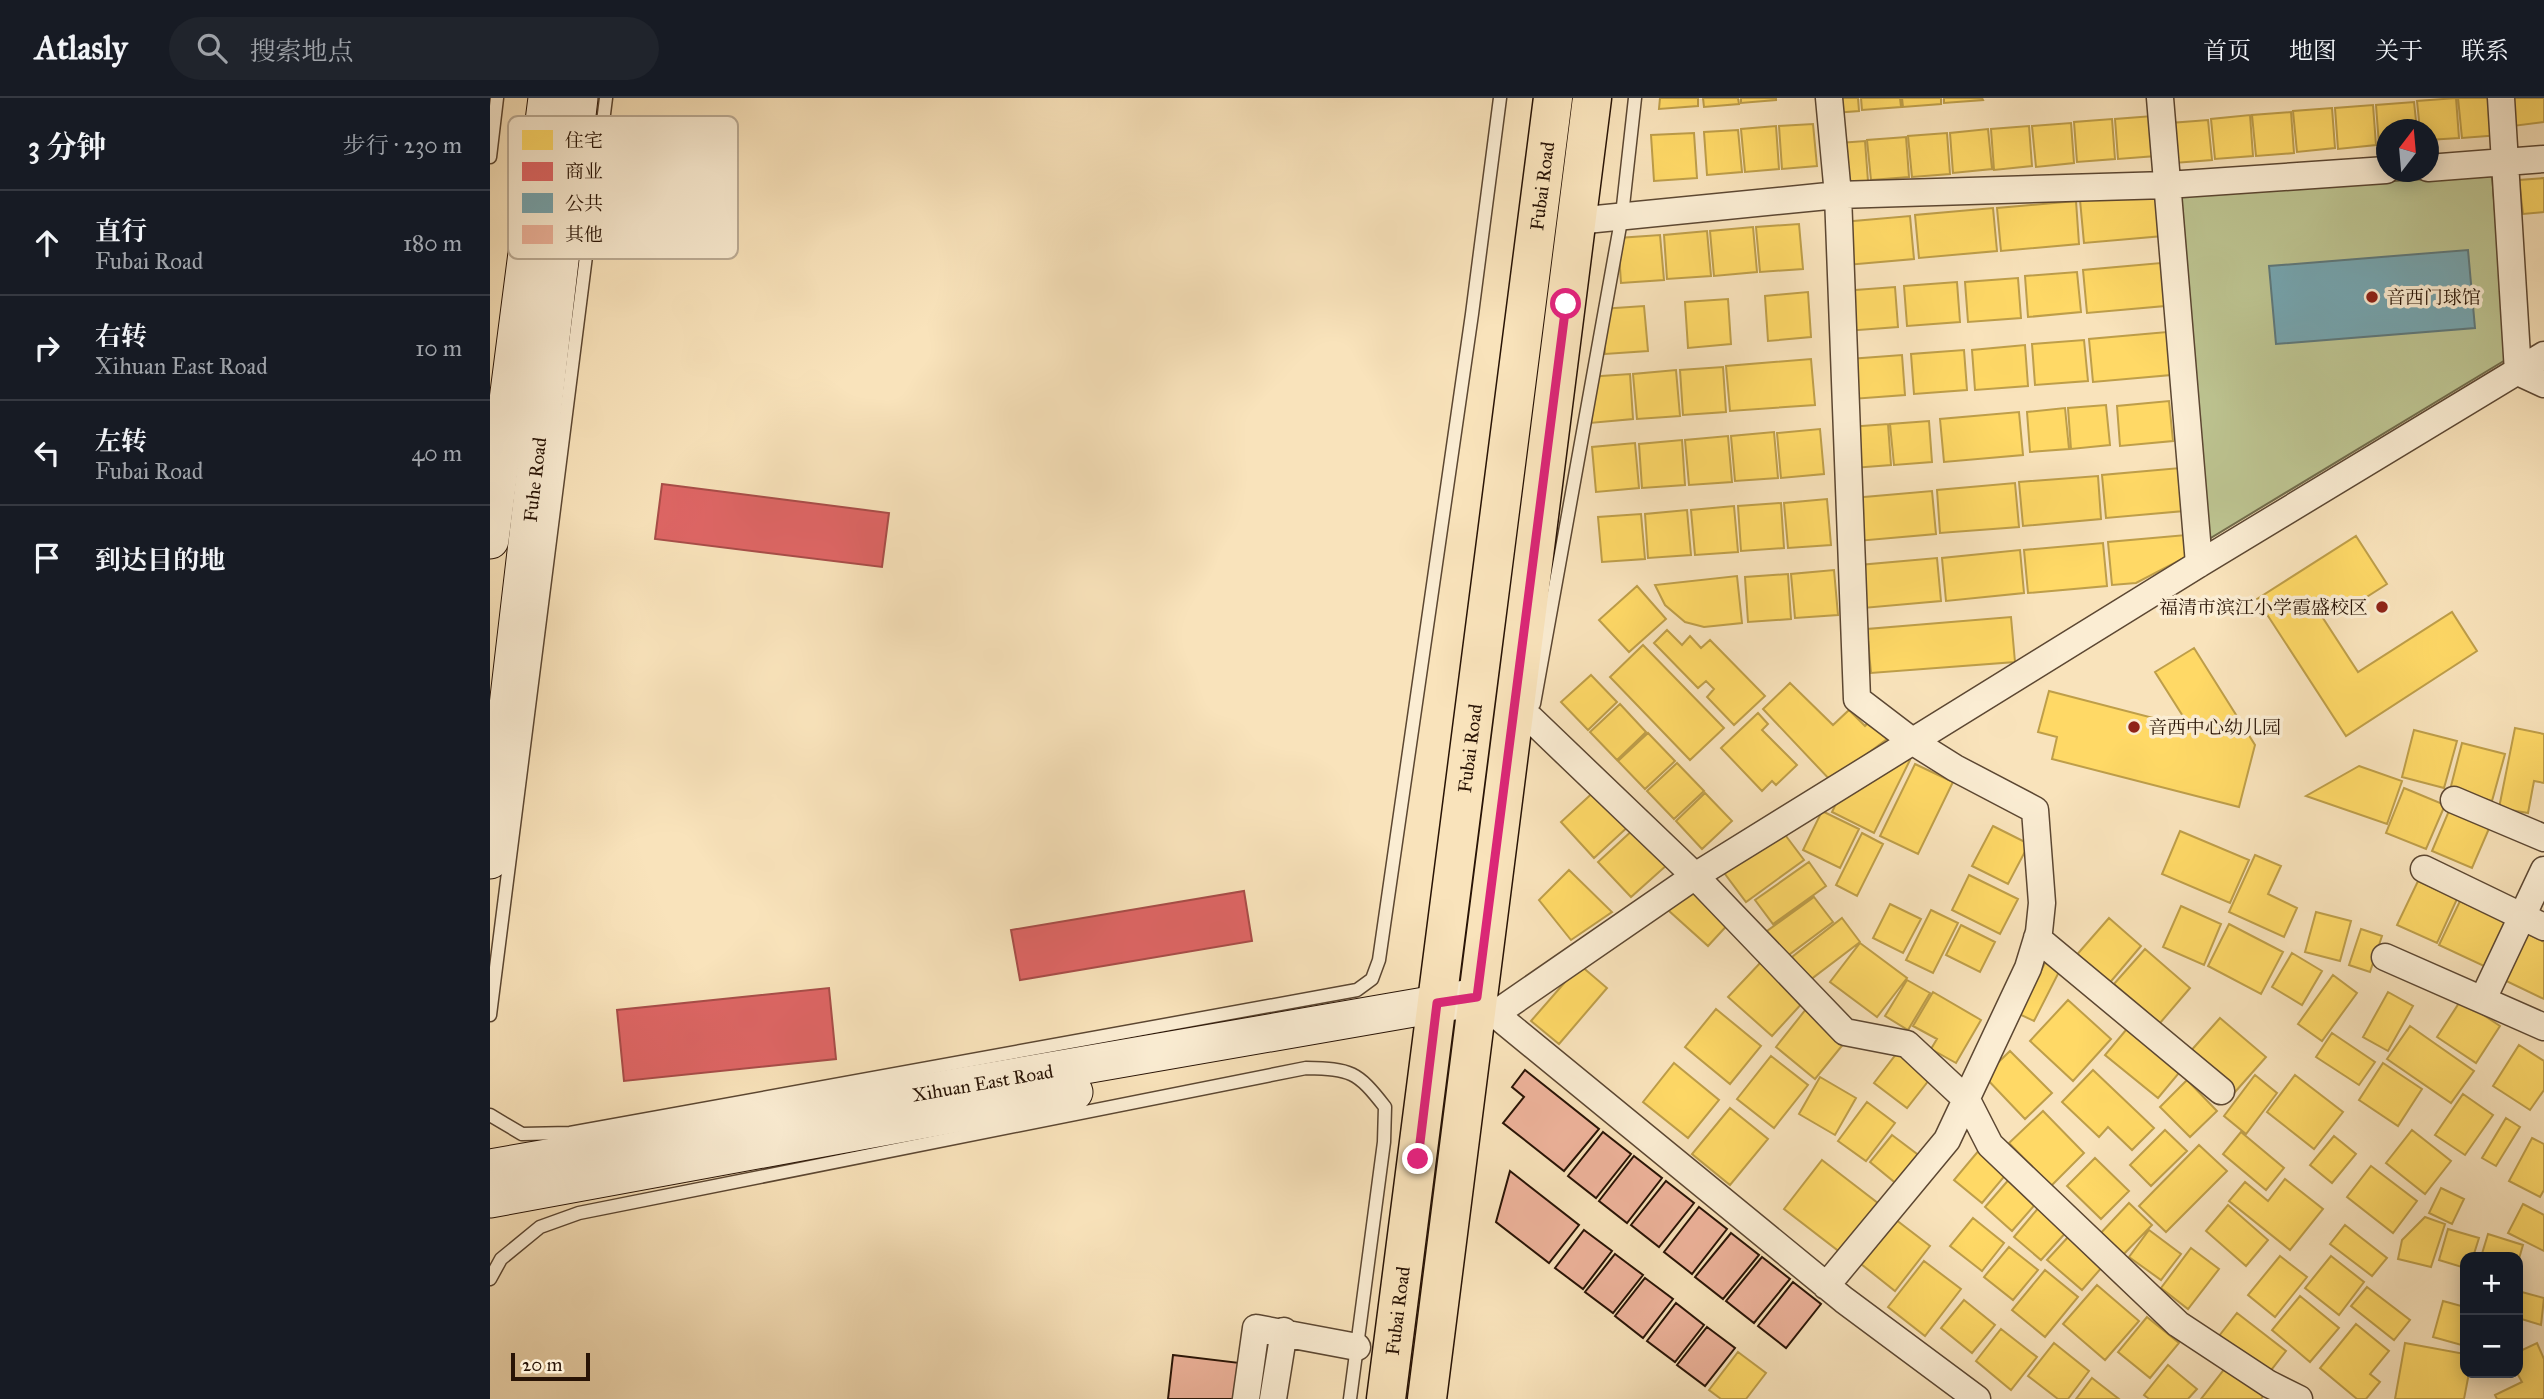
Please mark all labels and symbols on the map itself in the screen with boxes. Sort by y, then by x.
legend [508,116,738,259]
north arrow [2376,119,2439,182]
text: 住宅 [565,129,603,152]
street label: Fubai Road [1525,140,1559,232]
text: 商业 [565,160,603,183]
text: 公共 [565,192,603,215]
text: 其他 [565,223,603,246]
place label: 音西门球馆 [2386,286,2481,309]
route start [1550,288,1581,319]
marker: 音西门球馆 [2364,289,2380,305]
street label: Fuhe Road [519,435,551,523]
place label: 福清市滨江小学霞盛校区 [2159,596,2368,619]
marker: 福清市滨江小学霞盛校区 [2374,599,2390,615]
street label: Fubai Road [1453,702,1487,794]
place label: 音西中心幼儿园 [2148,716,2281,739]
marker: 音西中心幼儿园 [2126,719,2142,735]
street label: Xihuan East Road [910,1060,1056,1107]
route end [1402,1143,1433,1174]
street label: Fubai Road [1381,1265,1415,1357]
scale bar [511,1350,590,1382]

